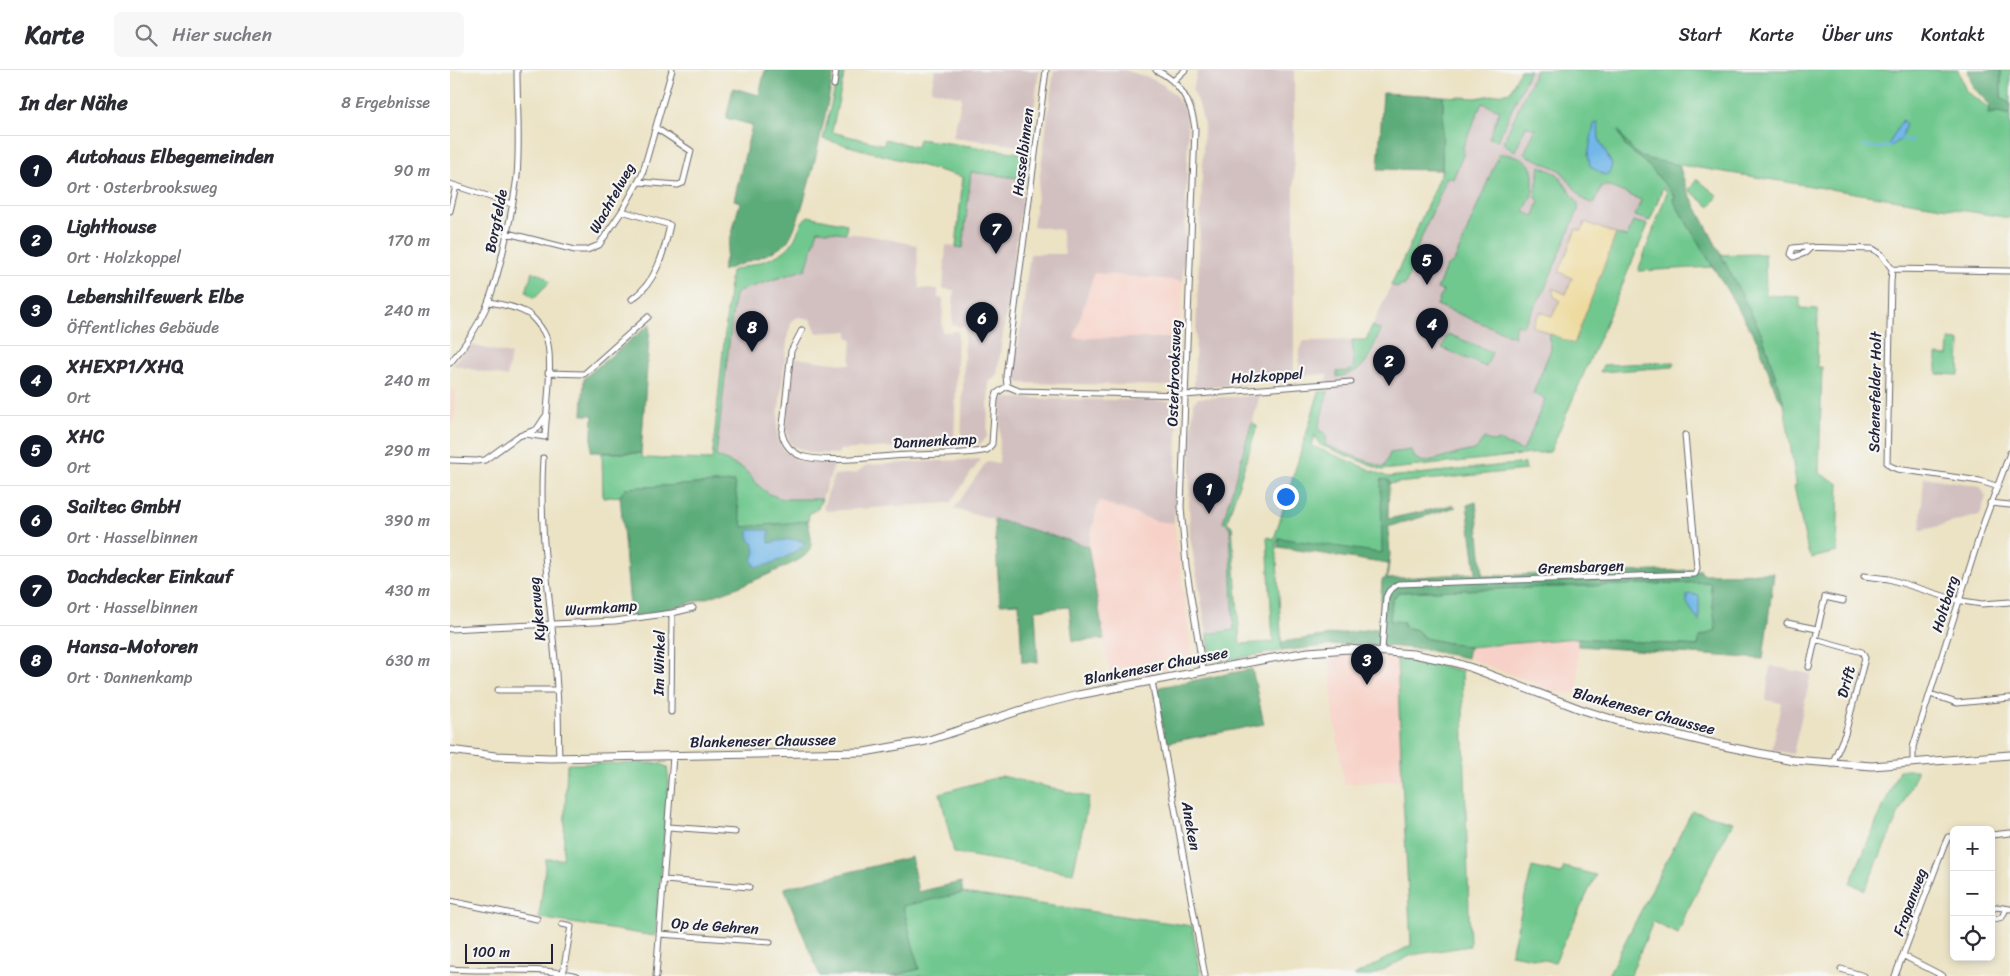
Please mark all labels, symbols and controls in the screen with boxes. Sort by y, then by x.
search box [114,12,464,57]
text: Karte [25,14,84,56]
text: Hier suchen [172,18,272,51]
text: Start [1679,19,1722,51]
text: Karte [1750,19,1794,51]
text: Über uns [1822,19,1893,51]
text: Kontakt [1921,19,1985,51]
icon: search [132,21,160,49]
text: In der Nähe [20,84,128,122]
text: 8 Ergebnisse [341,88,430,117]
street label: Hasselbinnen [1005,107,1041,197]
text: Autohaus Elbegemeinden [67,140,274,173]
text: 1 [33,156,39,185]
text: 90 m [394,156,430,185]
street label: Wachtelweg [582,158,642,238]
text: Ort · Osterbrooksweg [67,173,218,202]
street label: Borgfelde [477,187,515,255]
text: Lighthouse [67,210,157,243]
pin: 7 [980,213,1012,254]
text: 2 [31,226,41,255]
text: 170 m [387,226,430,255]
text: Ort · Holzkoppel [67,243,181,272]
pin: 5 [1411,244,1443,285]
text: Lebenshilfewerk Elbe [67,280,244,313]
text: 3 [32,296,40,325]
text: 240 m [384,296,430,325]
pin: 6 [966,302,998,343]
pin: 4 [1416,308,1448,349]
pin: 8 [736,311,768,352]
text: Öffentliches Gebäude [67,313,219,342]
street label: Osterbrooksweg [1159,319,1189,427]
street label: Schenefelder Holt [1861,330,1889,453]
pin: 2 [1373,345,1405,386]
text: XHEXP1/XHQ [67,350,184,383]
street label: Holzkoppel [1230,360,1305,391]
text: 4 [31,366,41,395]
text: 240 m [384,366,430,395]
text: Ort [67,383,91,412]
text: XHC [67,420,104,453]
street label: Dannenkamp [893,426,977,456]
text: 5 [31,436,41,465]
text: 290 m [384,436,430,465]
text: Ort [67,453,91,482]
pin: 1 [1193,473,1225,514]
your location [1273,484,1299,510]
text: Sailtec GmbH [67,490,181,523]
text: 6 [31,506,41,535]
text: 390 m [385,506,430,535]
text: Ort · Hasselbinnen [67,523,198,552]
street label: Gremsbargen [1538,553,1624,581]
text: Dachdecker Einkauf [67,560,233,593]
street label: Holtbarg [1924,572,1966,636]
street label: Kykerweg [521,575,553,642]
text: 7 [31,576,41,605]
text: 430 m [385,576,430,605]
text: Ort · Hasselbinnen [67,593,198,622]
street label: Wurmkamp [564,593,638,623]
text: Hansa-Motoren [67,630,198,663]
street label: Im Winkel [645,630,673,697]
street label: Blankeneser Chaussee [1082,639,1231,693]
pin: 3 [1351,644,1383,685]
text: 8 [31,646,41,675]
text: 630 m [386,646,430,675]
text: Ort · Dannenkamp [67,663,193,692]
street label: Drift [1829,663,1863,701]
street label: Blankeneser Chaussee [1570,680,1718,743]
street label: Blankeneser Chaussee [690,727,837,755]
street label: Aneken [1174,798,1208,853]
map controls [1950,826,1995,961]
button: + [1950,826,1995,871]
street label: Frapanweg [1886,864,1934,940]
button: − [1950,871,1995,916]
street label: Op de Gehren [670,910,760,942]
button: locate [1950,916,1995,961]
text: 100 m [472,940,510,965]
scale bar [465,941,552,964]

